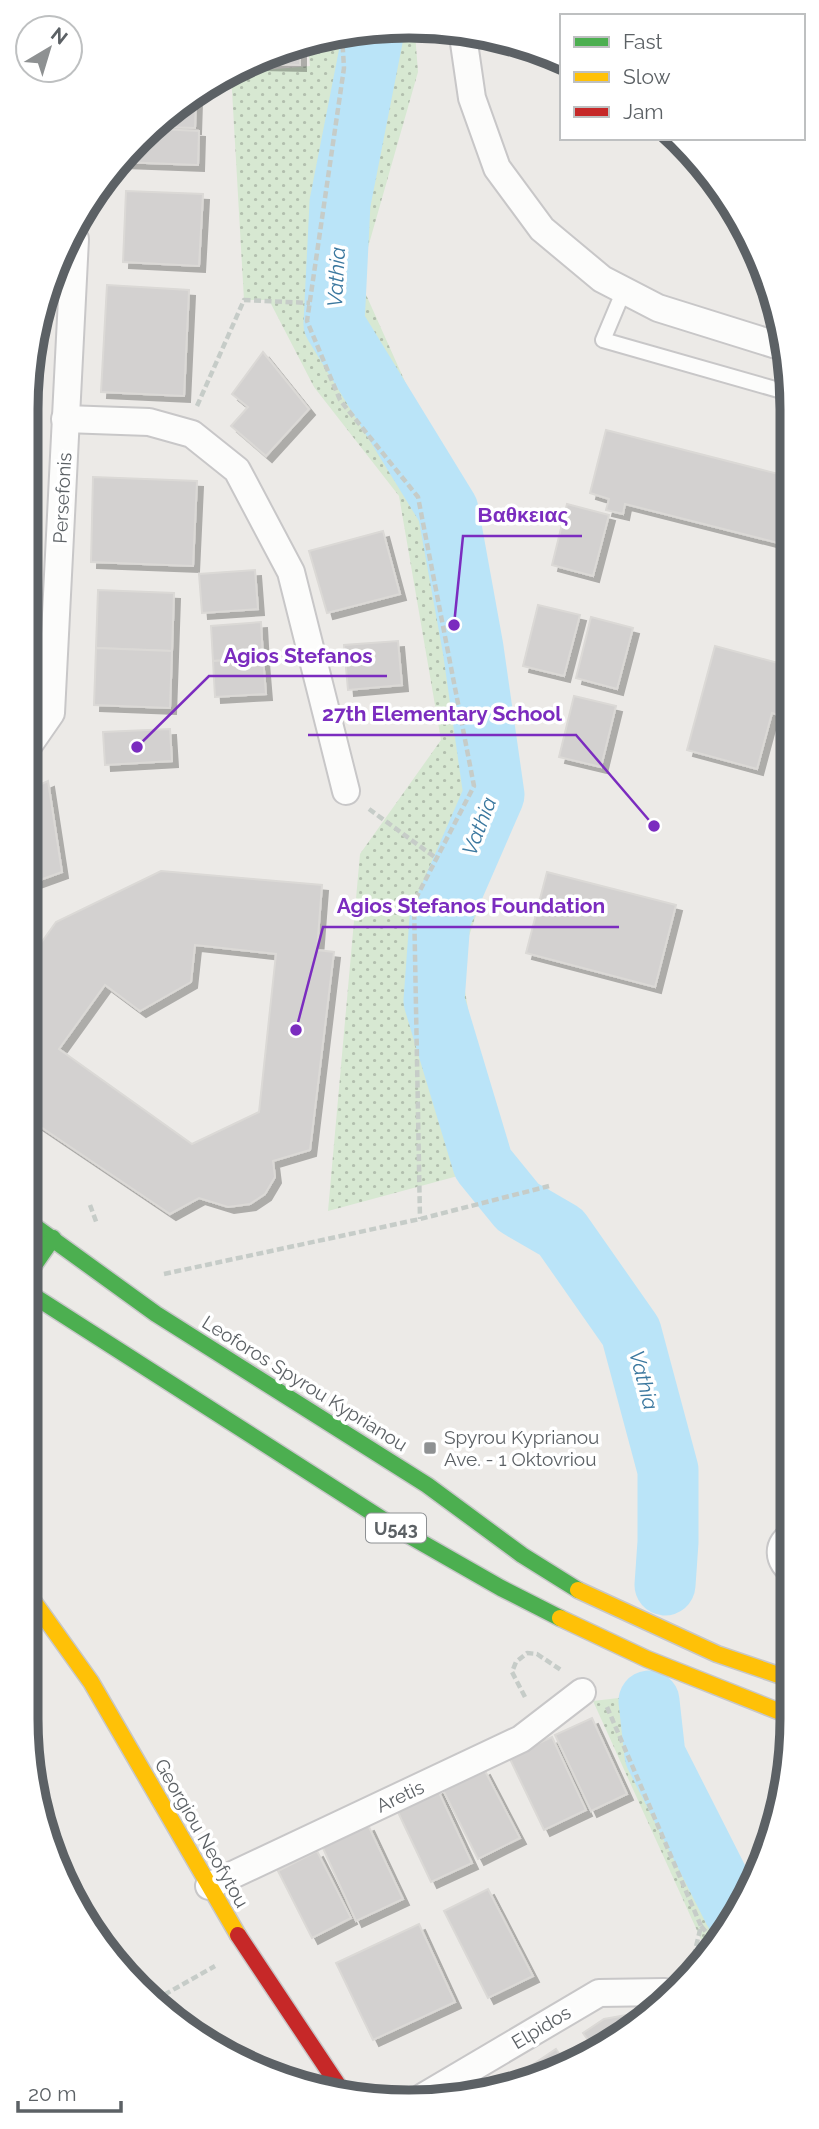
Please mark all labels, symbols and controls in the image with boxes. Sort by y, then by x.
north arrow [14,14,84,84]
legend [560,14,805,140]
text: N [47,22,72,49]
text: Fast [623,29,663,54]
text: Slow [623,64,671,89]
text: Jam [623,99,664,124]
water label: Vathia [322,246,350,308]
street label: Persefonis [49,452,75,544]
callout: Βαθκειας [463,494,582,536]
text: Βαθκειας [478,502,568,527]
callout: Agios Stefanos [209,634,387,676]
text: Agios Stefanos [223,643,373,668]
callout: 27th Elementary School [308,693,576,735]
text: 27th Elementary School [322,701,562,726]
water label: Vathia [457,793,501,859]
callout: Agios Stefanos Foundation [323,885,619,927]
text: Agios Stefanos Foundation [337,893,605,918]
street label: Leoforos Spyrou Kyprianou [198,1311,412,1455]
water label: Vathia [624,1348,664,1412]
place label: Spyrou Kyprianou Ave. - 1 Oktovriou [444,1426,599,1470]
marker: Spyrou Kyprianou Ave. - 1 Oktovriou [422,1440,438,1456]
road number: U543 [366,1513,426,1542]
street label: Georgiou Neofytou [150,1755,254,1911]
street label: Aretis [373,1775,427,1817]
street label: Elpidos [508,2001,574,2053]
scale bar [18,2070,121,2114]
text: 20 m [28,2081,76,2106]

